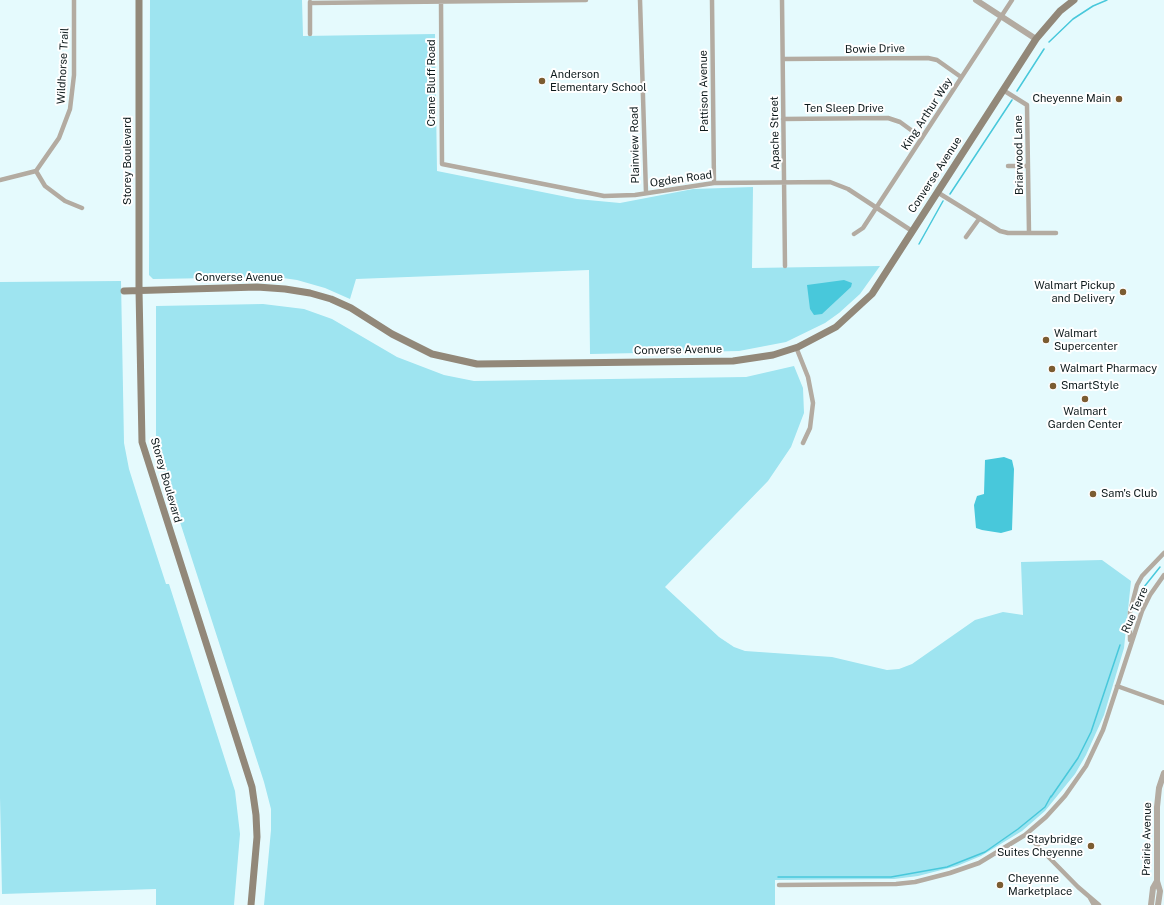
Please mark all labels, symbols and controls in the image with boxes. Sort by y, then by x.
street label: Wildhorse Trail [54,27,72,105]
street label: Crane Bluff Road [425,39,439,127]
street label: Bowie Drive [845,42,905,56]
street label: Pattison Avenue [697,50,711,132]
place label: Anderson Elementary School [550,68,647,94]
street label: King Arthur Way [899,75,955,153]
marker: Anderson Elementary School [537,76,547,86]
place label: Cheyenne Main [1032,92,1111,106]
marker: Cheyenne Main [1114,94,1124,104]
street label: Apache Street [768,96,782,170]
street label: Ten Sleep Drive [804,102,884,116]
street label: Plainview Road [628,106,642,184]
street label: Briarwood Lane [1012,115,1026,195]
street label: Storey Boulevard [121,117,135,205]
street label: Converse Avenue [905,134,965,216]
street label: Ogden Road [649,168,713,190]
street label: Converse Avenue [195,271,283,285]
place label: Walmart Pickup and Delivery [1034,279,1115,305]
marker: Walmart Pickup and Delivery [1118,287,1128,297]
place label: Walmart Supercenter [1054,327,1118,353]
marker: Walmart Supercenter [1041,335,1051,345]
street label: Converse Avenue [634,343,722,357]
place label: Walmart Pharmacy [1060,362,1157,376]
marker: Walmart Pharmacy [1047,364,1057,374]
place label: SmartStyle [1061,379,1119,393]
marker: SmartStyle [1048,381,1058,391]
marker: Walmart Garden Center [1080,394,1090,404]
place label: Walmart Garden Center [1048,405,1122,431]
street label: Storey Boulevard [148,436,184,524]
place label: Sam's Club [1101,487,1157,501]
marker: Sam's Club [1088,489,1098,499]
street label: Rue Terre [1119,585,1151,635]
street label: Prairie Avenue [1140,802,1154,876]
place label: Staybridge Suites Cheyenne [997,833,1083,859]
marker: Staybridge Suites Cheyenne [1086,841,1096,851]
place label: Cheyenne Marketplace [1008,872,1072,898]
marker: Cheyenne Marketplace [995,880,1005,890]

